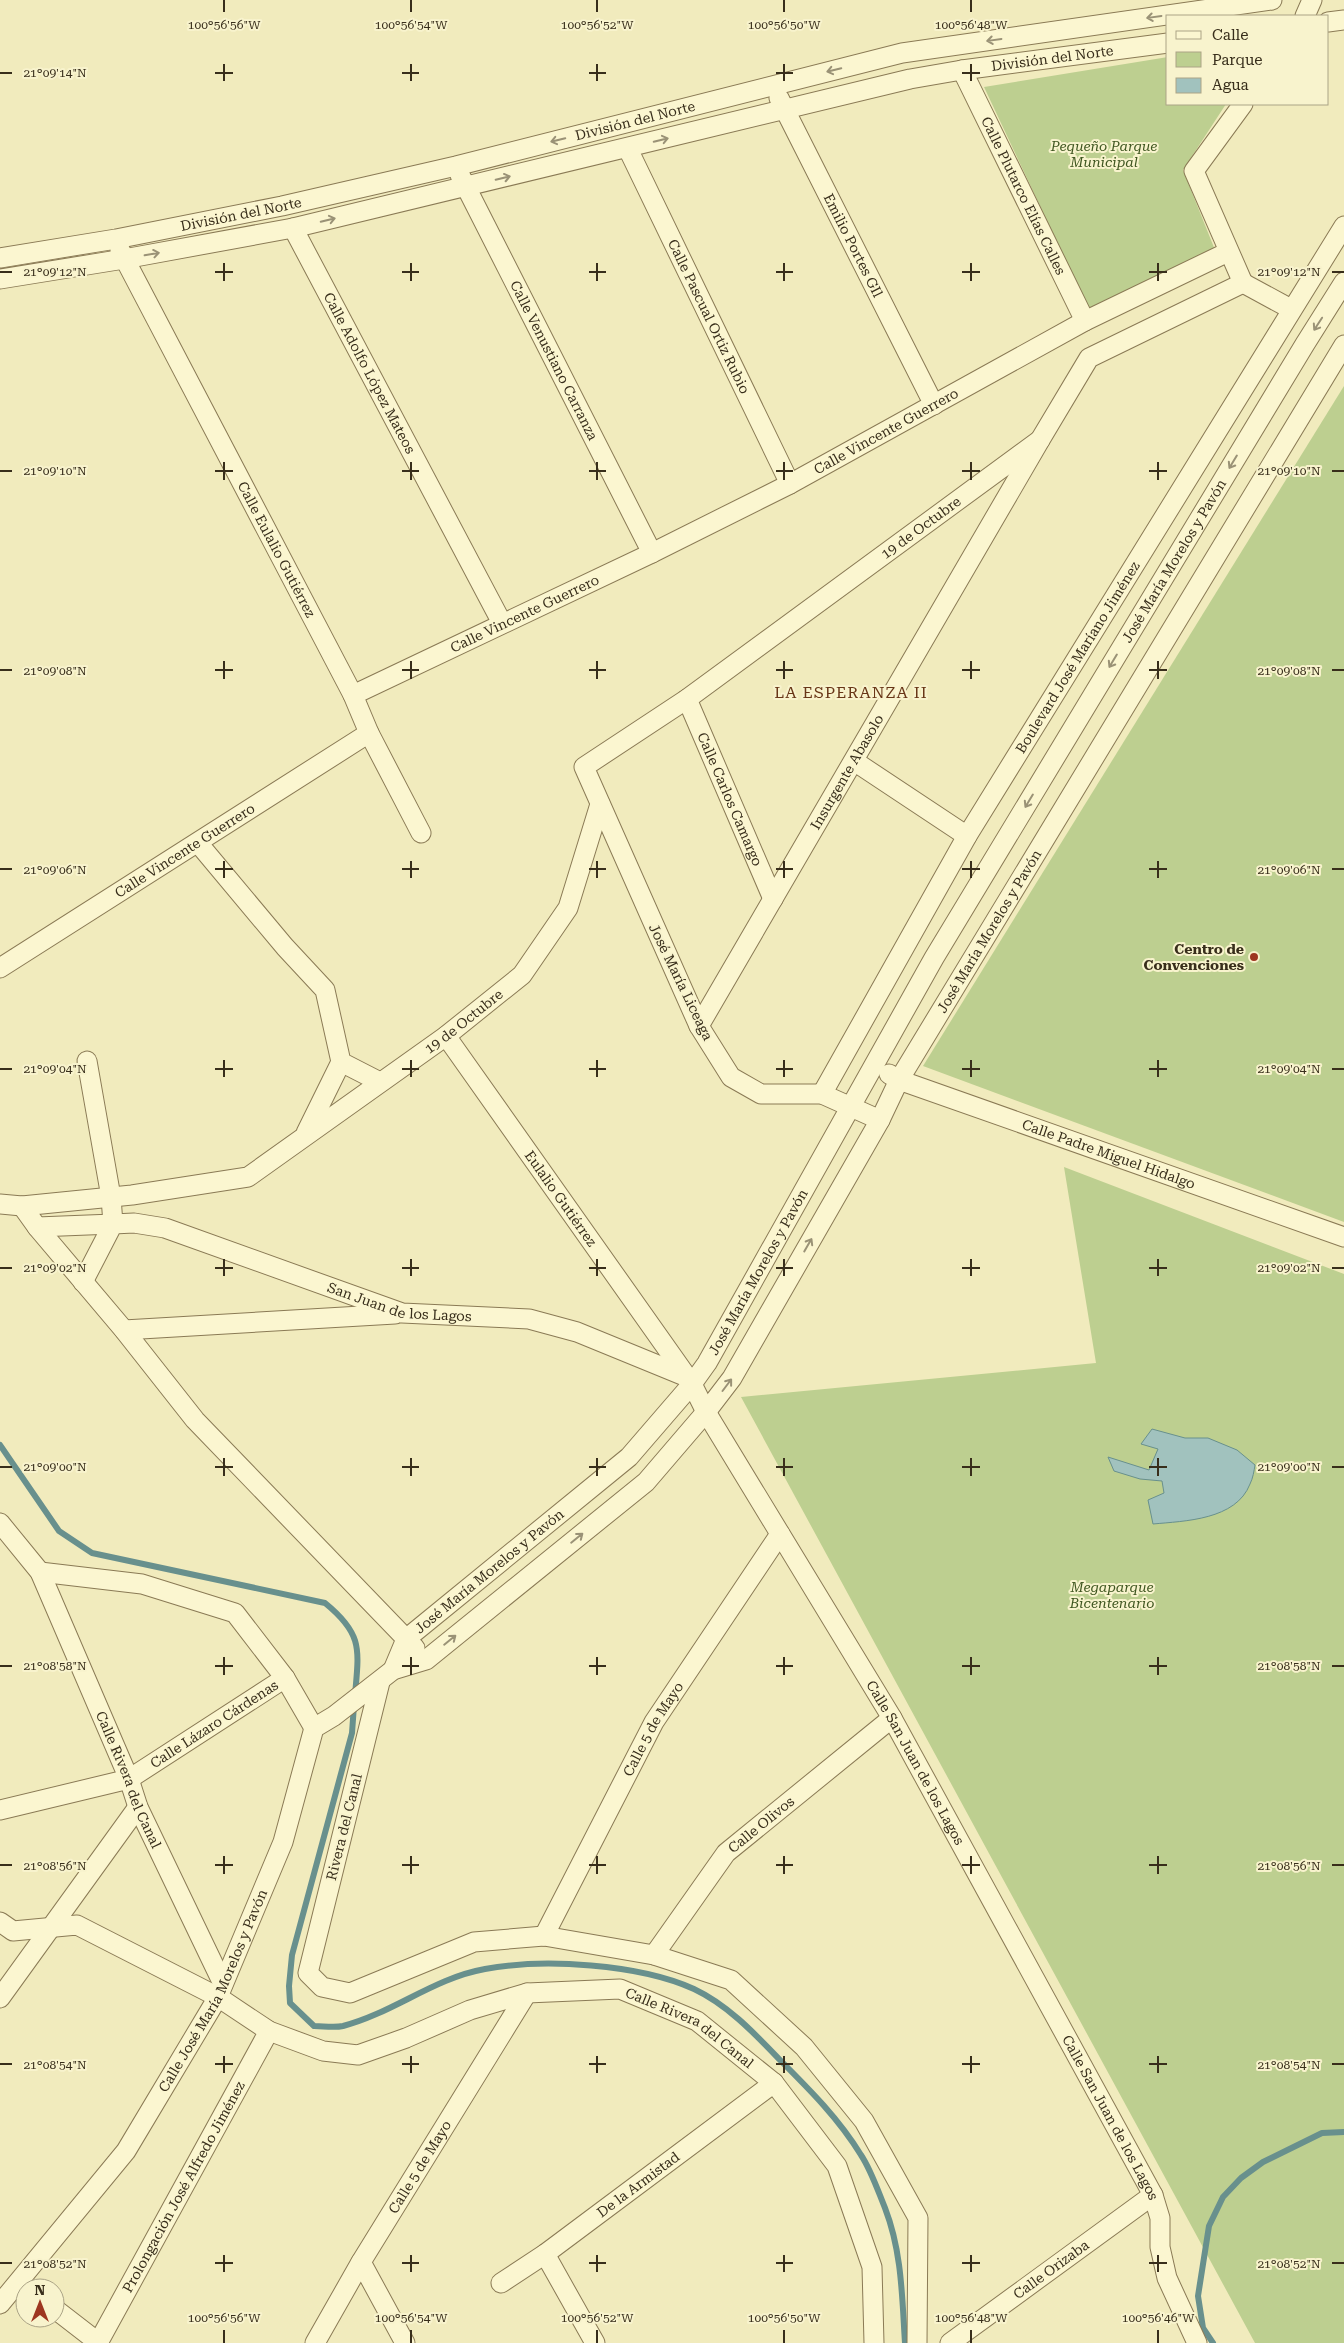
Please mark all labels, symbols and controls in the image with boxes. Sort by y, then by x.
one-way arrow [1147,12,1163,22]
legend [1166,15,1329,105]
text: 100°56'56"W [188,18,261,32]
text: 100°56'54"W [375,18,448,32]
text: 100°56'52"W [561,18,634,32]
text: 100°56'50"W [748,18,821,32]
text: 100°56'48"W [935,18,1008,32]
text: Calle [1212,26,1248,44]
one-way arrow [986,35,1002,45]
street label: División del Norte [990,42,1115,74]
text: Parque [1212,51,1263,69]
text: 21°09'14"N [23,66,87,80]
one-way arrow [827,66,843,75]
text: Agua [1212,76,1249,94]
street label: División del Norte [573,98,697,144]
street label: Calle Plutarco Elías Calles [978,114,1069,278]
one-way arrow [653,135,669,144]
one-way arrow [550,136,566,145]
park label: Pequeño Parque Municipal [1050,138,1157,170]
one-way arrow [495,173,511,182]
street label: Emilio Portes GIl [821,191,886,300]
street label: División del Norte [179,194,303,234]
one-way arrow [320,215,336,224]
street label: Calle Pascual Ortiz Rubio [665,237,753,396]
one-way arrow [143,249,159,259]
text: 21°09'12"N [23,265,87,279]
text: 21°09'12"N [1257,265,1321,279]
street label: Calle Venustiano Carranza [507,278,602,443]
street label: Calle Adolfo López Mateos [321,290,419,456]
one-way arrow [1312,316,1322,330]
street label: Calle Vincente Guerrero [811,385,961,477]
one-way arrow [1228,455,1238,469]
text: 21°09'10"N [23,464,87,478]
text: 21°09'10"N [1257,464,1321,478]
street label: José María Morelos y Pavón [1119,476,1229,645]
street label: Calle Eulalio Gutiérrez [235,479,319,620]
street label: 19 de Octubre [878,493,964,562]
street label: Boulevard José Maríano Jiménez [1012,558,1143,756]
street label: Calle Vincente Guerrero [448,571,602,656]
one-way arrow [1108,654,1118,668]
text: 21°09'08"N [23,664,87,678]
text: 21°09'08"N [1257,664,1321,678]
district label: LA ESPERANZA II [774,683,928,702]
street label: Insurgente Abasolo [807,711,887,832]
street label: Calle Carlos Camargo [694,730,766,868]
one-way arrow [1024,793,1034,807]
street label: Calle Vincente Guerrero [112,800,258,901]
street label: José María Morelos y Pavón [934,847,1044,1016]
text: 21°09'06"N [23,863,87,877]
text: 21°09'06"N [1257,863,1321,877]
street label: José María Liceaga [646,921,716,1043]
place label: Centro de Convenciones [1144,941,1244,973]
marker: Centro de Convenciones [1248,951,1260,963]
street label: 19 de Octubre [421,986,506,1057]
text: 21°09'04"N [23,1062,87,1076]
text: 21°09'04"N [1257,1062,1321,1076]
street label: Calle Padre Miguel Hidalgo [1020,1116,1197,1192]
street label: Eulalio Gutiérrez [522,1148,600,1250]
street label: José María Morelos y Pavón [705,1186,811,1358]
one-way arrow [804,1238,814,1252]
text: 21°09'02"N [23,1261,87,1275]
text: 21°09'02"N [1257,1261,1321,1275]
street label: San Juan de los Lagos [325,1279,472,1324]
one-way arrow [721,1379,732,1392]
text: 21°09'00"N [23,1460,87,1474]
text: 21°09'00"N [1257,1460,1321,1474]
street label: José María Morelos y Pavón [411,1506,567,1637]
one-way arrow [570,1533,583,1544]
park label: Megaparque Bicentenario [1069,1579,1154,1611]
one-way arrow [444,1634,457,1645]
text: 21°08'58"N [23,1659,87,1673]
text: 21°08'58"N [1257,1659,1321,1673]
street label: Calle Lázaro Cárdenas [147,1677,281,1771]
street label: Calle San Juan de los Lagos [863,1678,968,1848]
street label: Calle 5 de Mayo [620,1679,687,1779]
street label: Calle Rivera del Canal [93,1709,165,1851]
street label: Rivera del Canal [323,1771,365,1882]
street label: Calle Olivos [725,1793,798,1856]
text: 21°08'56"N [23,1859,87,1873]
text: 21°08'56"N [1257,1859,1321,1873]
street label: Calle José María Morelos y Pavón [155,1887,270,2095]
street label: Calle Rivera del Canal [623,1984,757,2072]
street label: Calle San Juan de los Lagos [1059,2032,1162,2202]
text: 21°08'54"N [23,2058,87,2072]
text: 21°08'54"N [1257,2058,1321,2072]
street label: Prolongación José Alfredo Jiménez [119,2078,248,2295]
street label: Calle 5 de Mayo [385,2117,454,2216]
street label: De la Armistad [594,2148,683,2220]
street label: Calle Orizaba [1010,2236,1092,2302]
text: 21°08'52"N [23,2257,87,2271]
text: 21°08'52"N [1257,2257,1321,2271]
north arrow [15,2278,65,2328]
text: N [35,2282,46,2298]
text: 100°56'56"W [188,2311,261,2325]
text: 100°56'54"W [375,2311,448,2325]
text: 100°56'52"W [561,2311,634,2325]
text: 100°56'50"W [748,2311,821,2325]
text: 100°56'48"W [935,2311,1008,2325]
text: 100°56'46"W [1122,2311,1195,2325]

